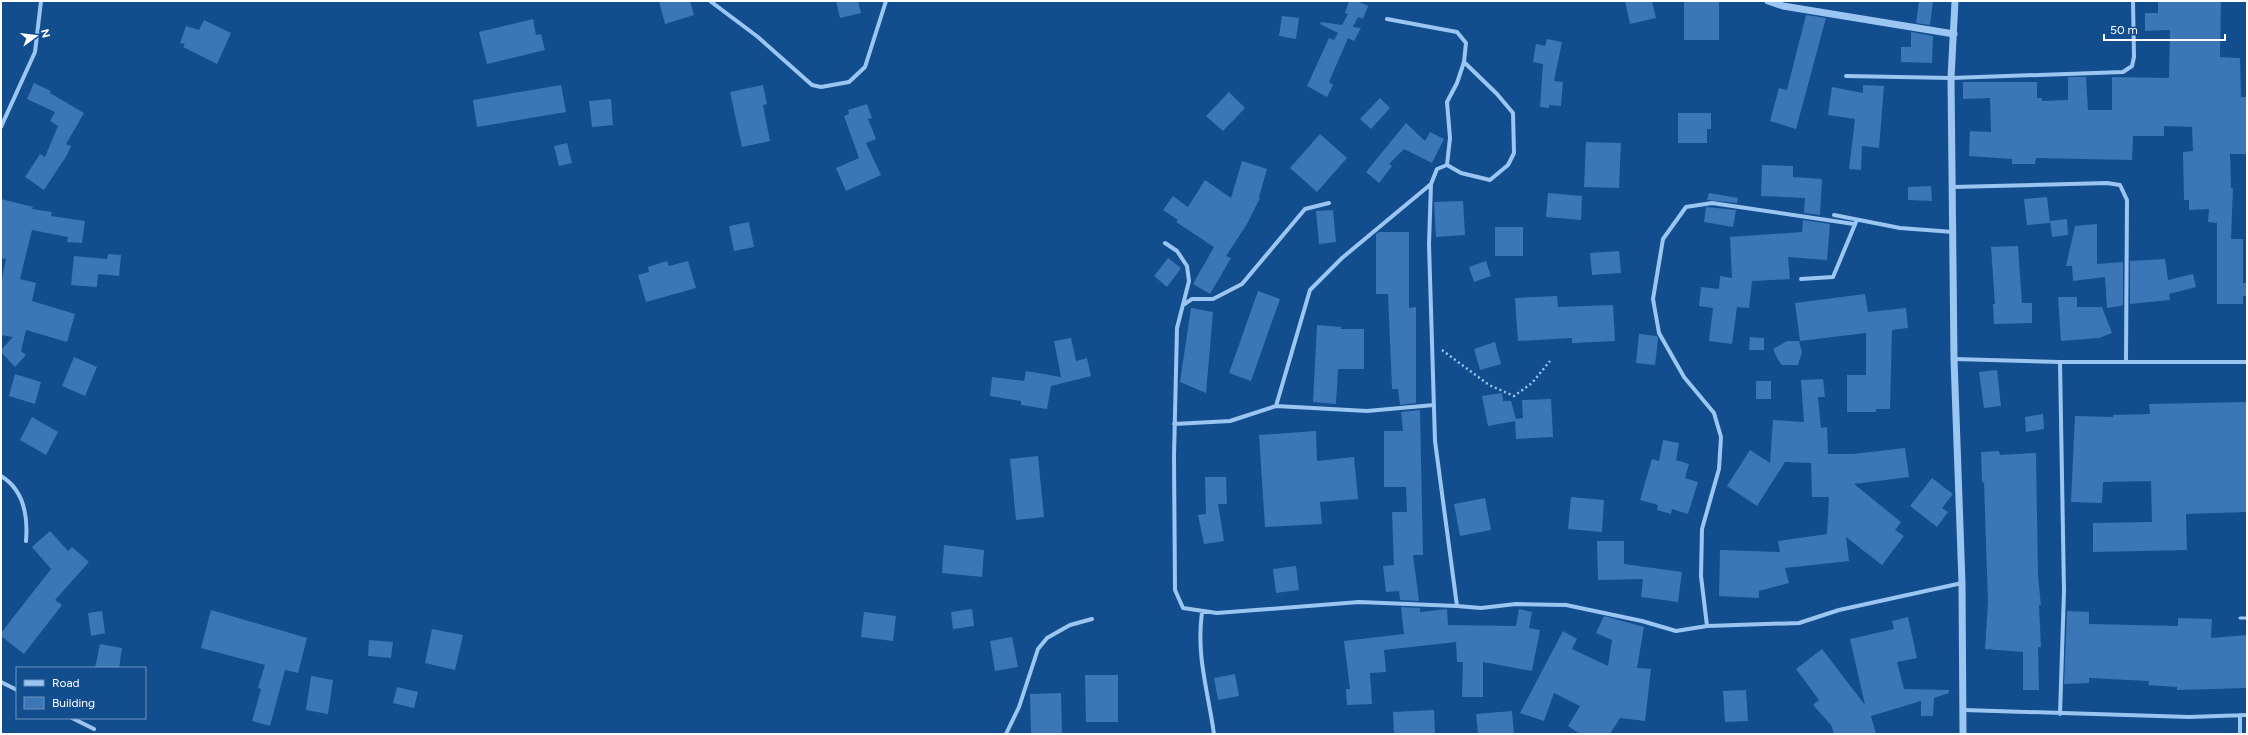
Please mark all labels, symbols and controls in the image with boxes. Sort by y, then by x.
north arrow [16,16,56,56]
scale bar [2104,16,2225,42]
text: 50 m [2110,23,2138,37]
text: N [38,28,53,39]
legend [16,667,146,719]
text: Road [52,676,80,690]
text: Building [52,696,95,710]

